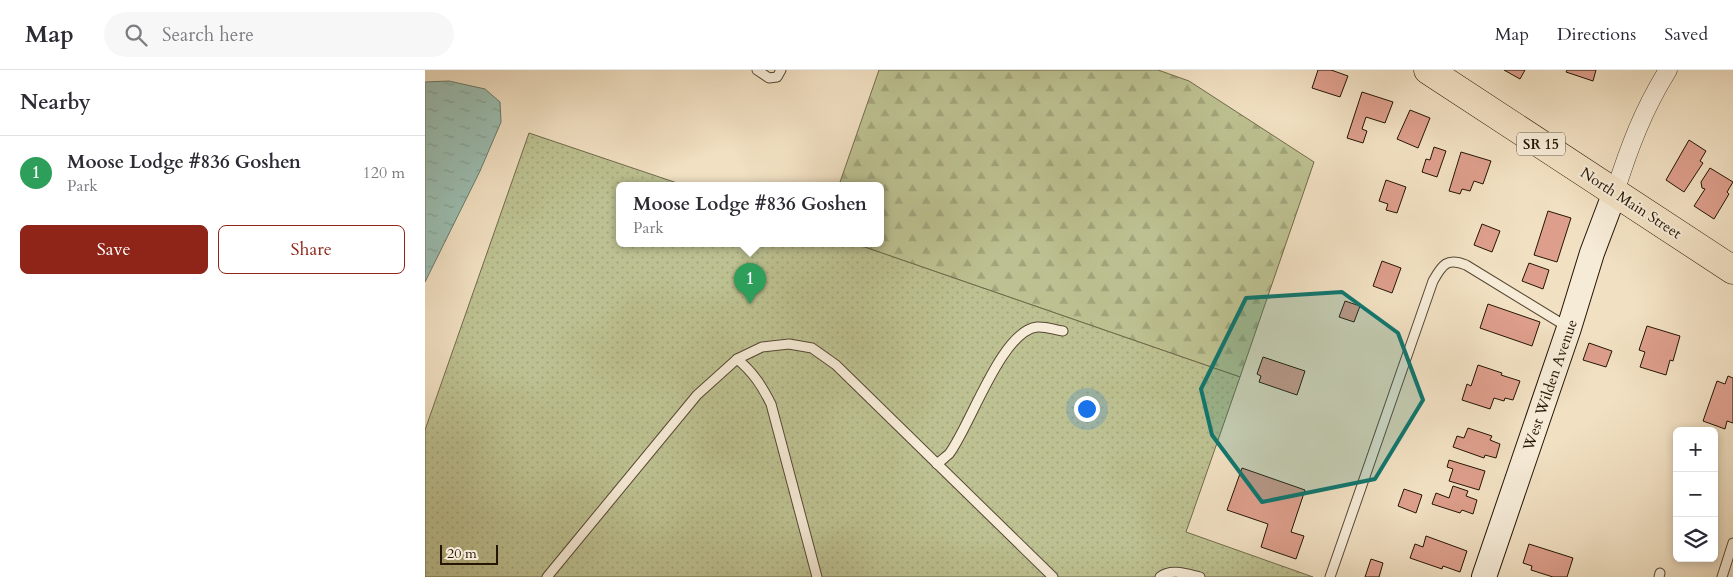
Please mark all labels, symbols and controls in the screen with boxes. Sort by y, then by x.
search box [104,12,454,57]
text: Map [25,18,74,51]
icon: search [122,21,150,49]
text: Search here [162,22,254,48]
text: Map [1495,22,1529,47]
text: Directions [1557,22,1636,47]
text: Saved [1664,22,1708,47]
text: Nearby [20,88,91,117]
road number: SR 15 [1517,132,1565,156]
text: Moose Lodge #836 Goshen [67,149,301,175]
text: 1 [32,162,40,184]
text: 120 m [363,162,405,184]
street label: North Main Street [1577,163,1686,243]
text: Park [67,175,98,197]
popup [616,182,884,247]
text: Moose Lodge #836 Goshen [633,191,867,217]
text: Park [633,217,664,239]
button: Save [20,225,208,274]
button: Share [218,225,405,274]
pin: 1 [734,263,766,304]
street label: West Wilden Avenue [1518,316,1582,454]
your location [1074,396,1100,422]
map controls [1673,427,1718,562]
button: + [1673,427,1718,472]
button: − [1673,472,1718,517]
button: layers [1673,517,1718,562]
scale bar [440,542,497,565]
text: 20 m [447,544,477,563]

